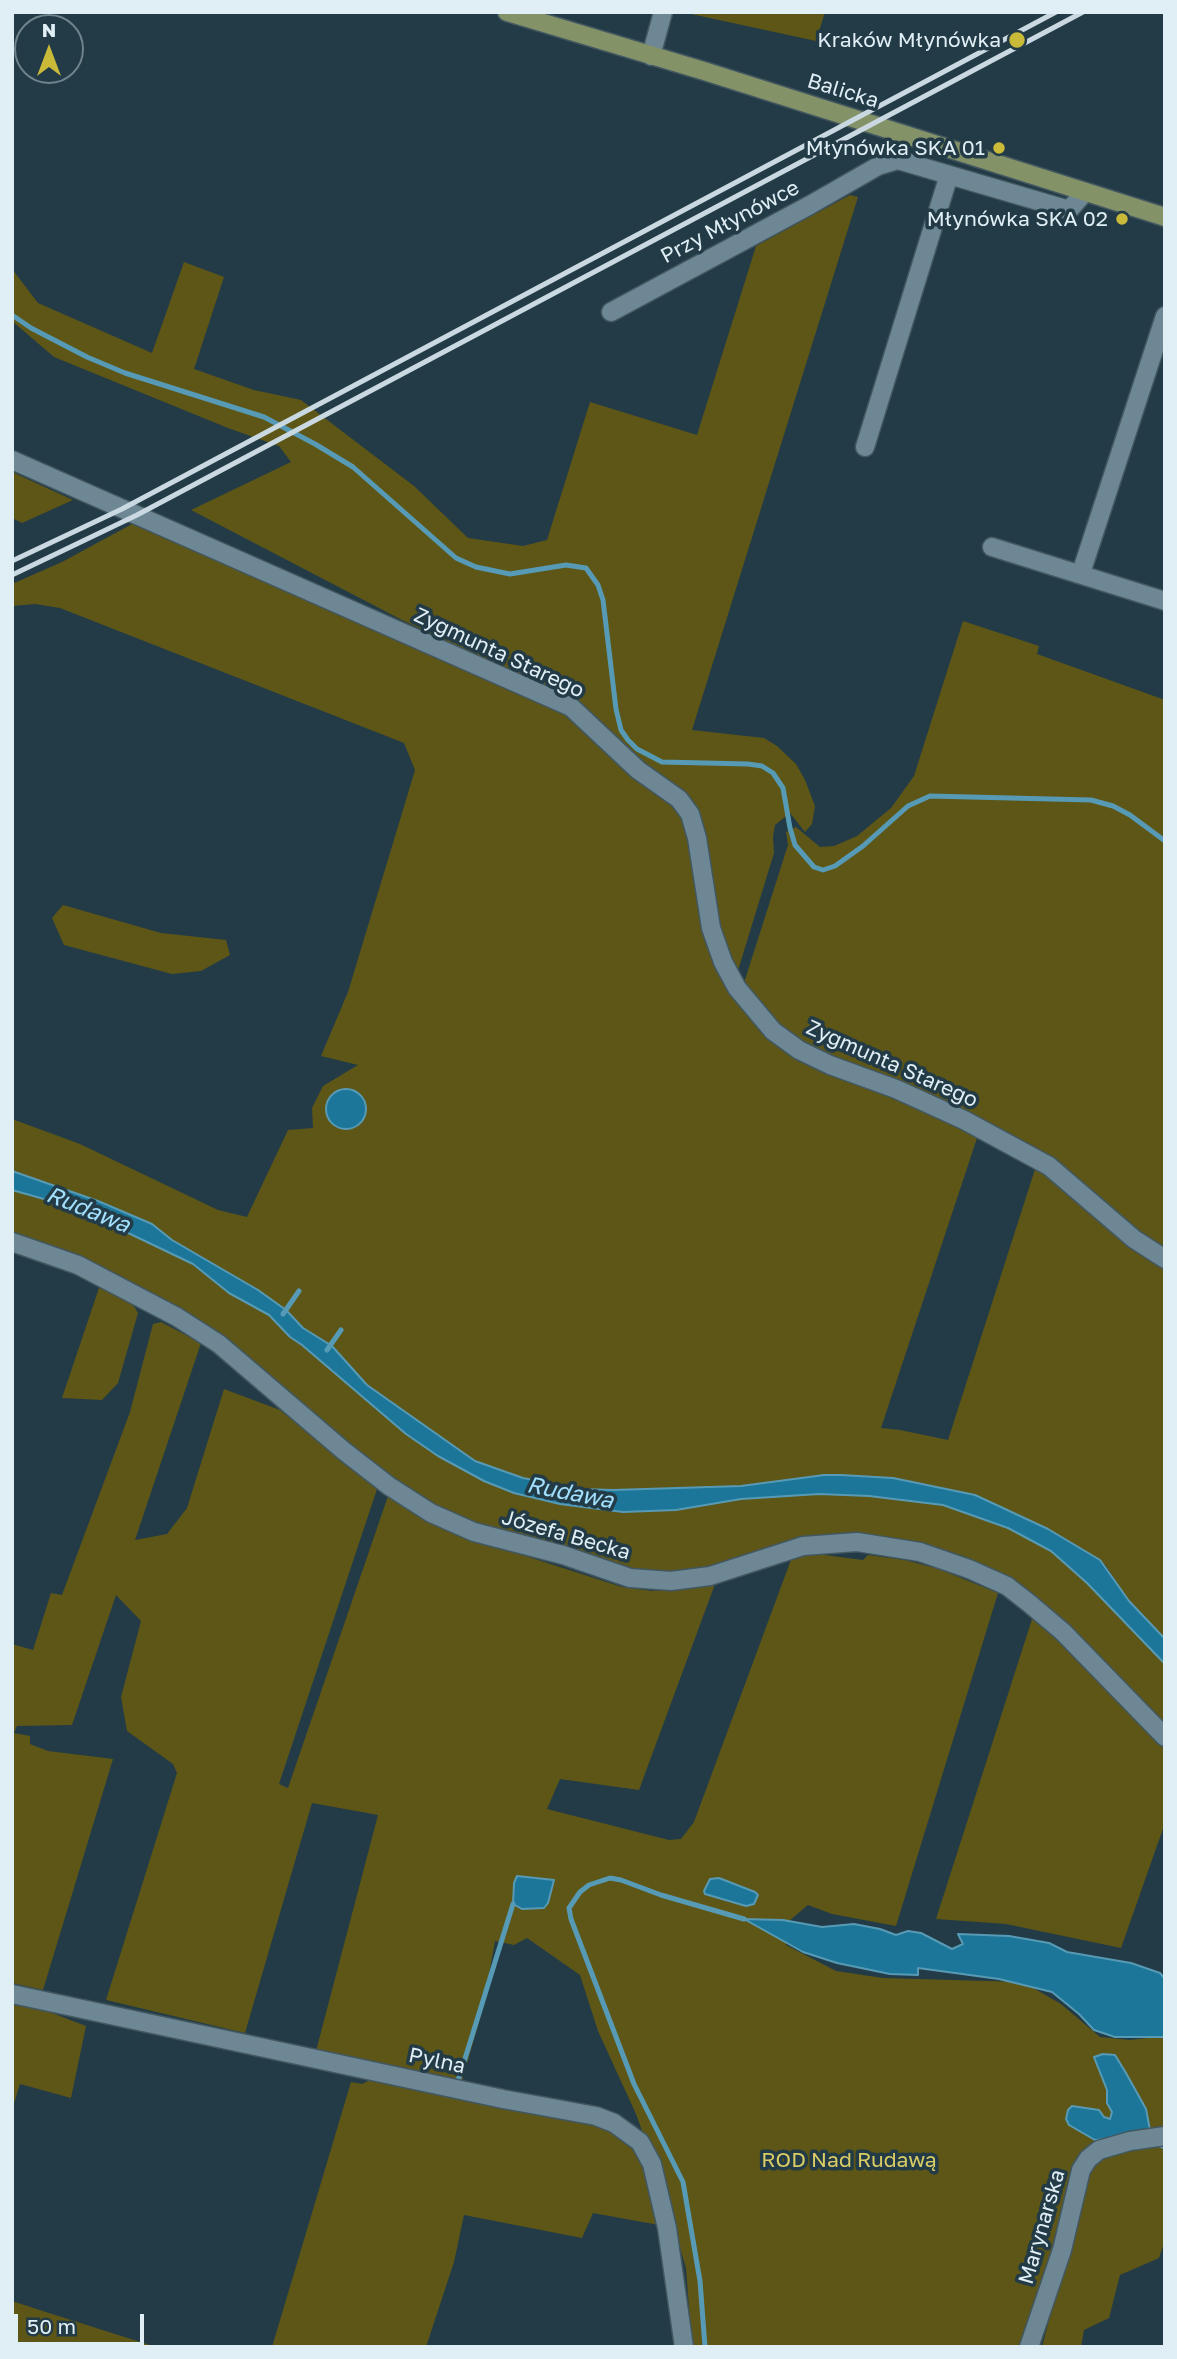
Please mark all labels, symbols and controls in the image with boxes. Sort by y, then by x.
north arrow [14,14,84,84]
text: N [42,18,56,41]
place label: Kraków Młynówka [817,27,1001,53]
marker: Kraków Młynówka [1007,30,1027,50]
street label: Balicka [804,68,882,114]
place label: Młynówka SKA 01 [806,135,985,161]
marker: Młynówka SKA 01 [991,140,1007,156]
street label: Przy Młynówce [656,175,804,269]
place label: Młynówka SKA 02 [927,206,1108,232]
marker: Młynówka SKA 02 [1114,211,1130,227]
street label: Zygmunta Starego [410,603,588,703]
street label: Zygmunta Starego [802,1015,982,1113]
water label: Rudawa [42,1181,134,1239]
water label: Rudawa [525,1471,615,1515]
street label: Józefa Becka [499,1505,633,1565]
street label: Pylna [406,2043,468,2079]
park label: ROD Nad Rudawą [761,2147,937,2173]
street label: Marynarska [1014,2167,1070,2287]
scale bar [18,2300,147,2344]
text: 50 m [27,2313,76,2339]

